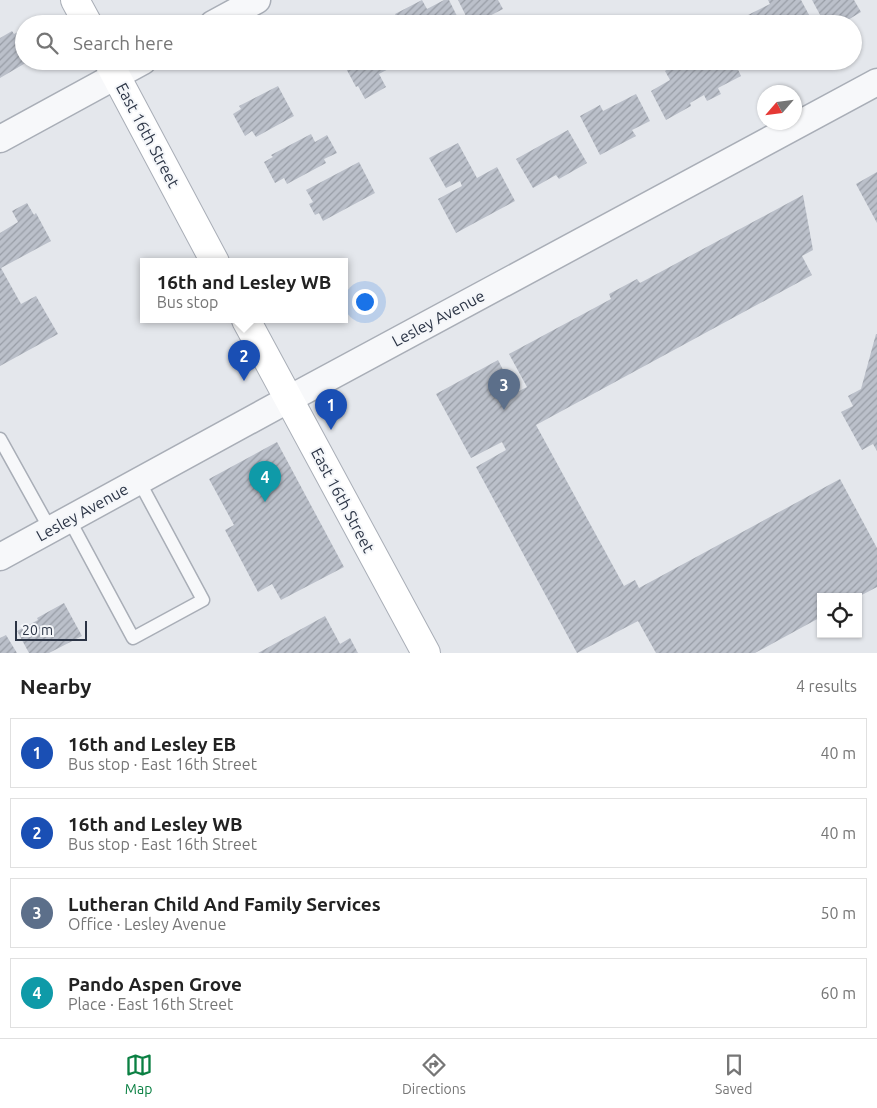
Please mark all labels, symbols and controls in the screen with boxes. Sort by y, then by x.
search box [15,15,862,70]
icon: search [33,29,61,57]
text: Search here [73,32,173,54]
street label: East 16th Street [113,80,183,191]
north arrow [757,85,802,130]
popup [140,258,348,323]
text: 16th and Lesley WB [157,271,331,293]
street label: Lesley Avenue [389,286,487,350]
your location [352,289,378,315]
text: Bus stop [157,293,218,311]
pin: 2 [228,340,260,381]
pin: 3 [488,369,520,410]
pin: 1 [315,389,347,430]
street label: East 16th Street [308,445,378,556]
pin: 4 [249,461,281,502]
street label: Lesley Avenue [33,479,131,545]
map controls [817,593,862,638]
button: locate [817,593,862,638]
scale bar [15,618,88,641]
text: 20 m [22,622,53,638]
text: Nearby [20,674,91,698]
text: 4 results [796,677,857,695]
text: 16th and Lesley EB [68,733,236,755]
text: 1 [32,744,42,762]
text: 40 m [820,744,856,762]
text: Bus stop · East 16th Street [68,755,257,773]
text: 16th and Lesley WB [68,813,243,835]
text: 2 [32,824,42,842]
text: 40 m [820,824,856,842]
text: Bus stop · East 16th Street [68,835,257,853]
text: Lutheran Child And Family Services [68,893,381,915]
text: 3 [32,904,42,922]
text: 50 m [820,904,856,922]
text: Office · Lesley Avenue [68,915,226,933]
text: Pando Aspen Grove [68,973,242,995]
text: 4 [32,984,42,1002]
text: 60 m [820,984,856,1002]
text: Place · East 16th Street [68,995,233,1013]
tab: Map [125,1051,153,1097]
tab: Directions [402,1051,466,1097]
tab: Saved [715,1051,752,1097]

